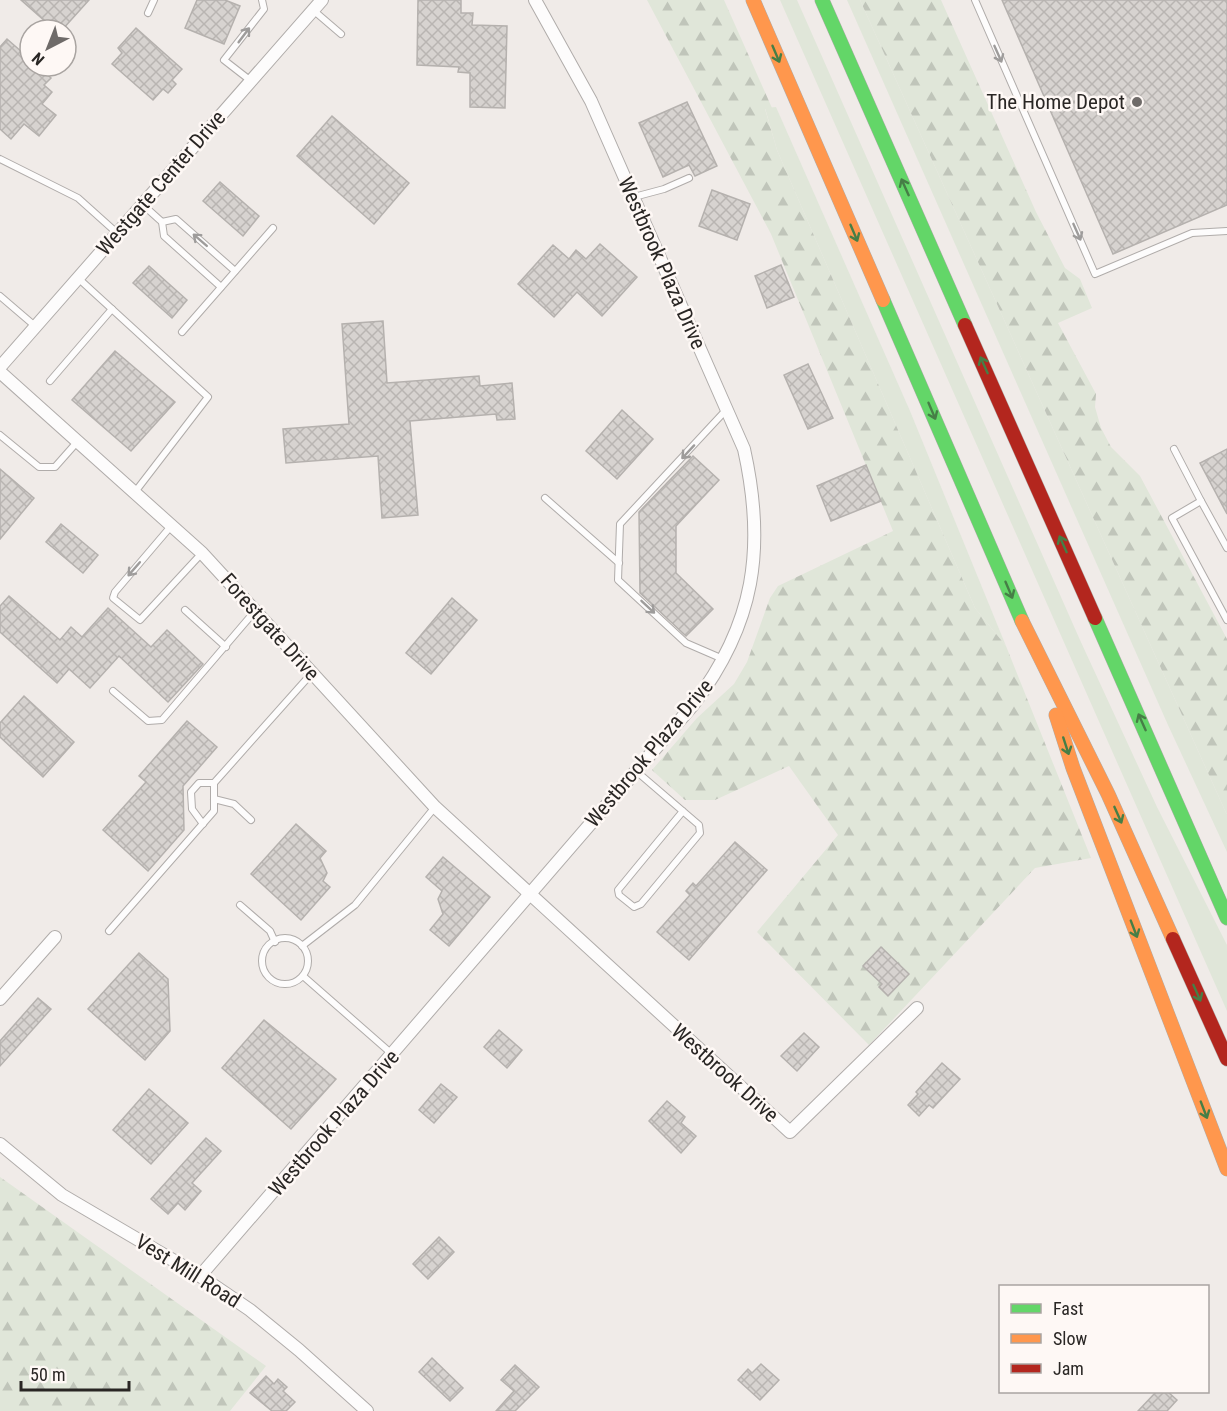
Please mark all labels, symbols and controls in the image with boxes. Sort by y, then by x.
north arrow [18,18,78,78]
one-way arrow [238,27,250,43]
one-way arrow [771,44,782,62]
one-way arrow [993,44,1004,62]
text: N [28,48,48,69]
place label: The Home Depot [986,90,1125,114]
marker: The Home Depot [1130,95,1144,109]
street label: Westgate Center Drive [92,106,230,260]
street label: Westbrook Plaza Drive [613,173,711,353]
one-way arrow [899,178,910,197]
one-way arrow [849,223,860,241]
one-way arrow [1072,223,1083,241]
one-way arrow [193,233,208,247]
one-way arrow [978,357,989,375]
one-way arrow [926,402,938,420]
one-way arrow [681,444,695,459]
one-way arrow [1057,535,1068,553]
one-way arrow [127,561,141,576]
street label: Forestgate Drive [216,569,324,685]
one-way arrow [1004,581,1015,599]
one-way arrow [640,600,655,614]
street label: Westbrook Plaza Drive [580,674,718,832]
one-way arrow [1136,713,1147,732]
one-way arrow [1061,736,1072,755]
one-way arrow [1112,806,1124,824]
one-way arrow [1130,919,1141,937]
one-way arrow [1192,984,1204,1002]
street label: Westbrook Drive [667,1019,783,1127]
street label: Westbrook Plaza Drive [264,1045,404,1201]
one-way arrow [1200,1101,1211,1119]
street label: Vest Mill Road [131,1229,245,1313]
legend [999,1285,1209,1393]
text: Fast [1053,1298,1084,1319]
text: Slow [1053,1328,1088,1349]
scale bar [21,1354,129,1392]
text: Jam [1053,1358,1084,1379]
text: 50 m [30,1364,65,1385]

